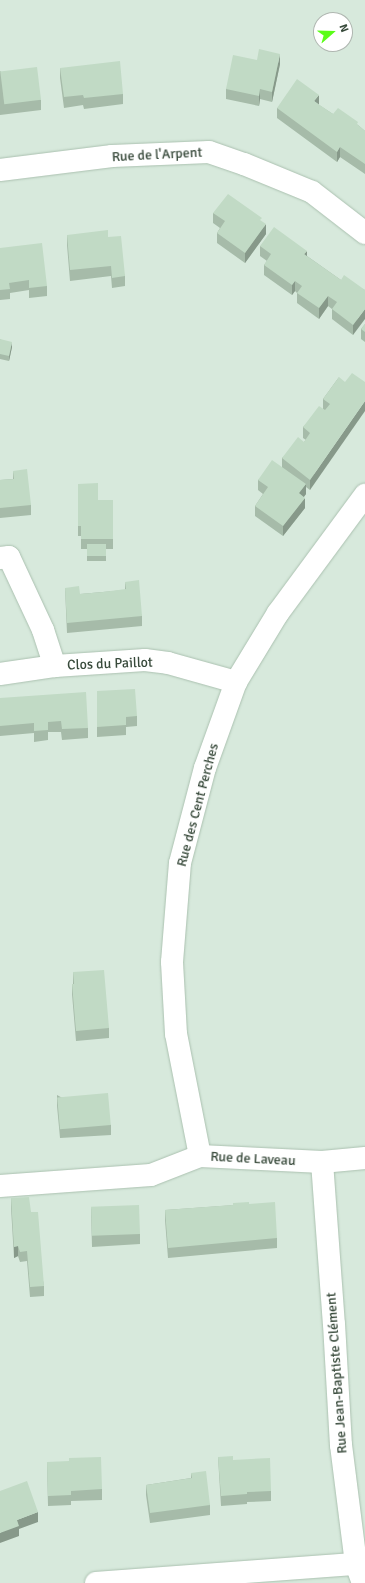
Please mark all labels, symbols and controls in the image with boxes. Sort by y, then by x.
north arrow [313,12,353,52]
text: N [336,22,351,34]
street label: Rue de l'Arpent [111,144,203,166]
street label: Clos du Paillot [67,654,153,674]
street label: Rue des Cent Perches [173,741,223,869]
street label: Rue de Laveau [210,1148,296,1170]
street label: Rue Jean-Baptiste Clément [323,1292,351,1454]

